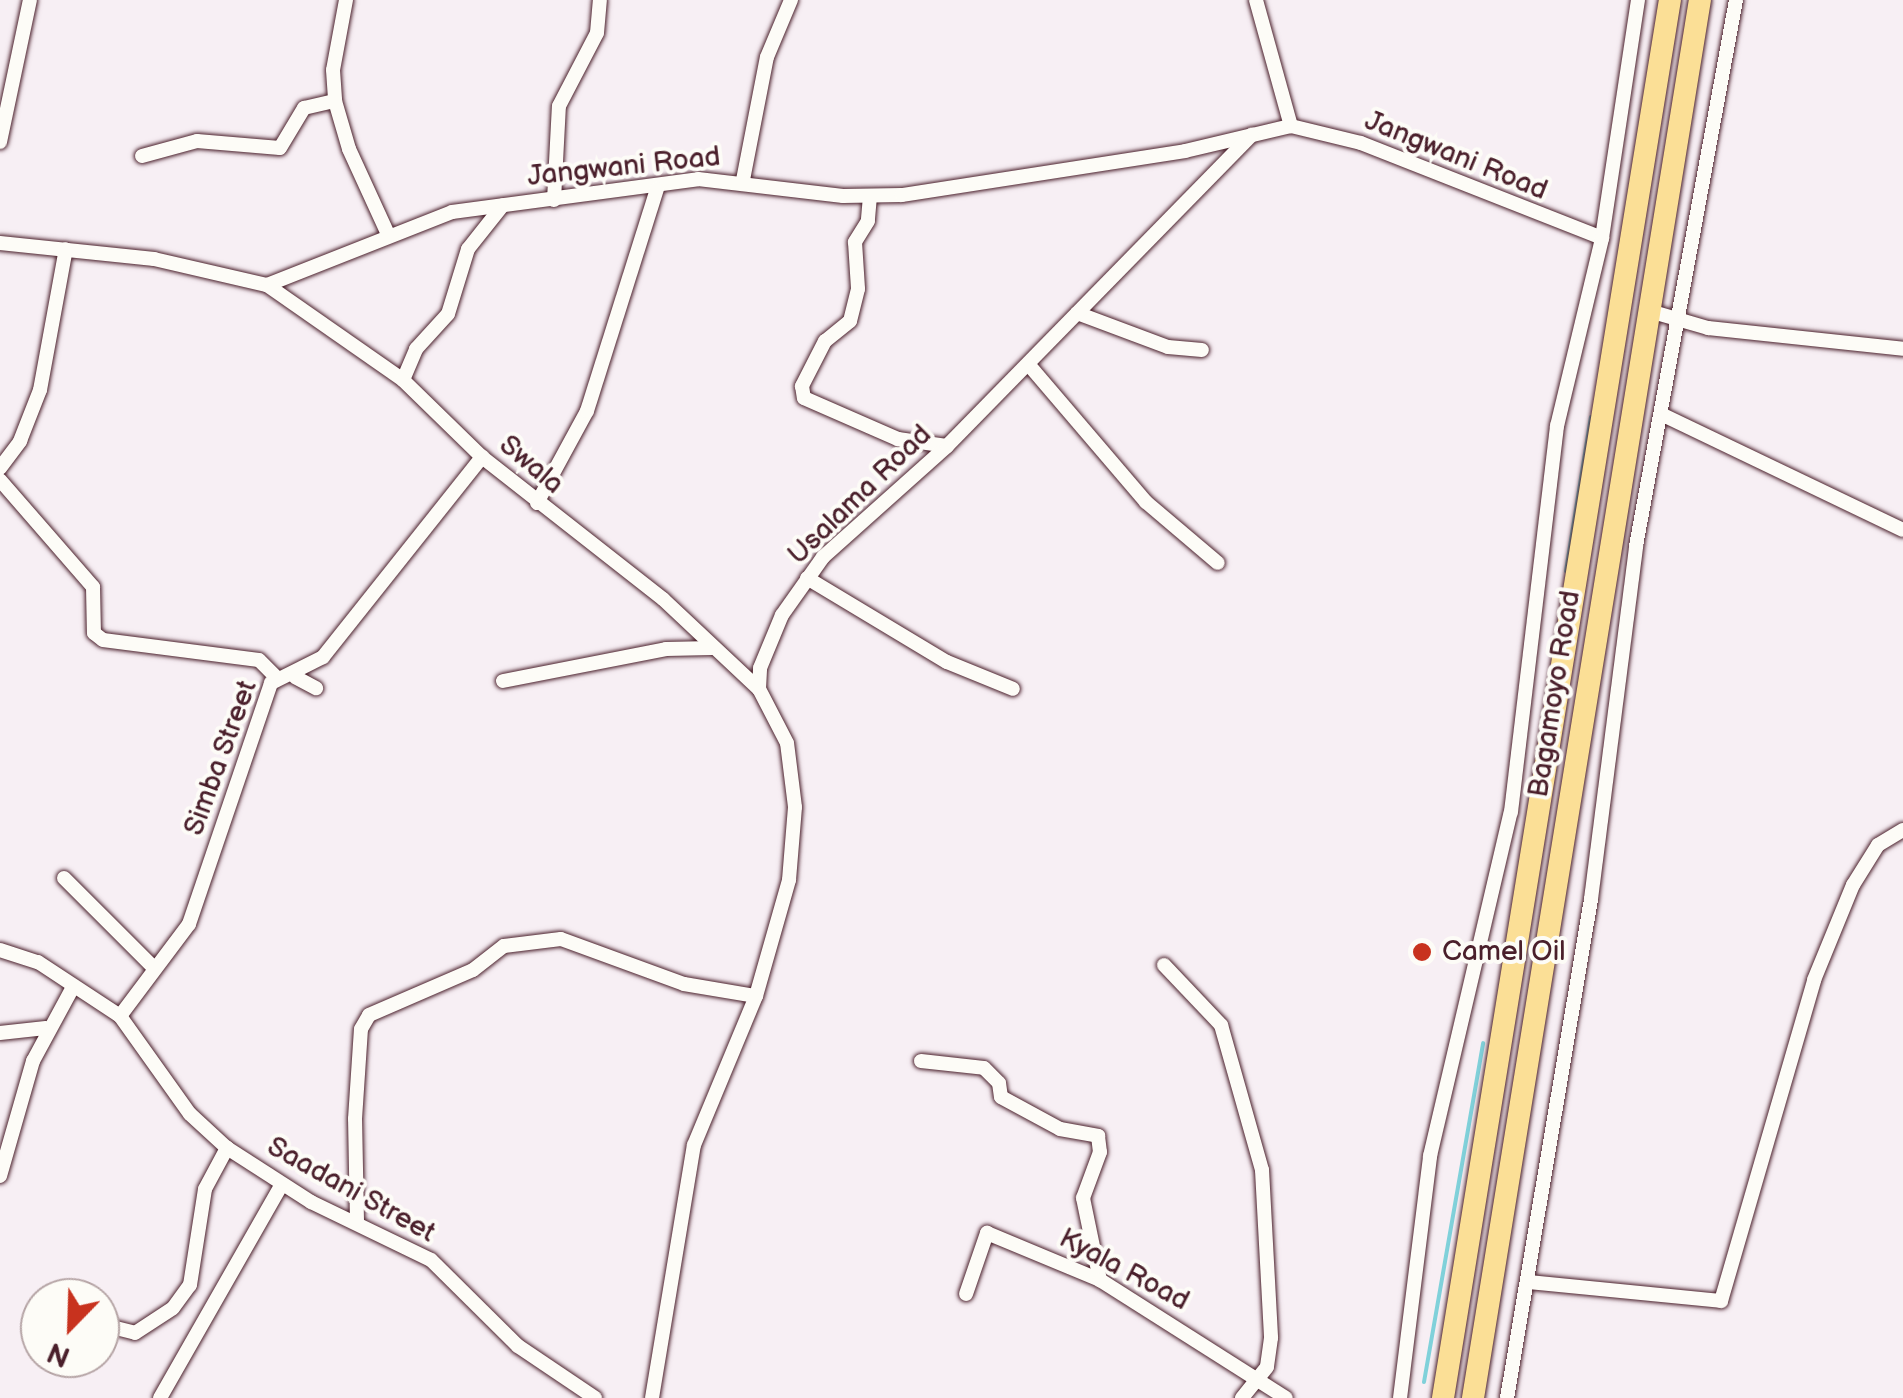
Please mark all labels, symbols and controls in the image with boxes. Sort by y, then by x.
street label: Jangwani Road [1360,104,1552,208]
street label: Jangwani Road [526,140,722,194]
street label: Usalama Road [781,418,939,572]
street label: Swala [492,429,570,501]
street label: Bagamoyo Road [1522,588,1588,800]
street label: Simba Street [177,676,265,840]
place label: Camel Oil [1442,935,1565,969]
marker: Camel Oil [1411,941,1433,963]
street label: Saadani Street [261,1130,441,1250]
street label: Kyala Road [1053,1222,1195,1318]
north arrow [20,1278,120,1378]
text: N [43,1335,75,1374]

